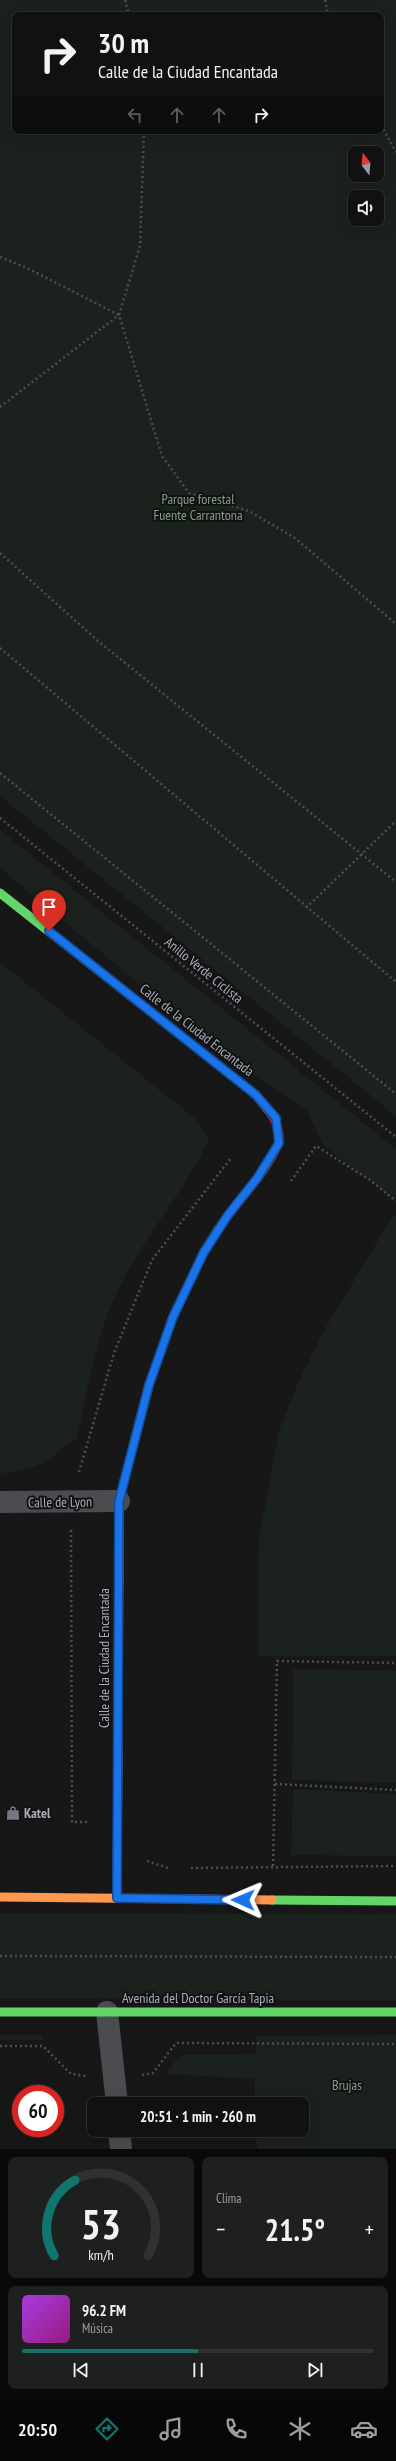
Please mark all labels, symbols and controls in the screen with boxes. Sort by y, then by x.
text: 30 m [98,24,149,61]
icon: right [32,28,84,80]
text: Calle de la Ciudad Encantada [98,60,278,83]
icon: left [124,104,146,126]
icon: ahead [166,104,188,126]
icon: ahead [208,104,230,126]
icon: right [250,104,272,126]
north arrow [348,146,384,182]
map controls [348,146,384,226]
button: sound [348,190,384,226]
park label: Parque forestal Fuente Carrantona [153,490,243,524]
pin [32,890,66,931]
icon: arrive [38,896,60,918]
street label: Anillo Verde Ciclista [161,933,247,1007]
street label: Calle de la Ciudad Encantada [136,980,258,1080]
street label: Calle de Lyon [28,1492,92,1512]
street label: Calle de la Ciudad Encantada [95,1588,113,1728]
place label: Katel [24,1804,51,1822]
shop icon: Katel [5,1805,21,1821]
position arrow [222,1879,264,1921]
street label: Avenida del Doctor García Tapia [122,1989,274,2007]
park label: Brujas [332,2076,362,2094]
speed limit sign: 60 [12,2085,64,2137]
text: 20:51 · 1 min · 260 m [140,2107,256,2126]
text: Clima [216,2190,241,2207]
text: 53 [81,2196,121,2249]
text: 21.5° [265,2210,325,2249]
text: − [216,2215,225,2243]
text: + [365,2215,374,2243]
text: km/h [88,2244,114,2263]
text: 96.2 FM [82,2301,126,2320]
text: Música [82,2320,113,2337]
icon: previous [70,2359,92,2381]
icon: pause [187,2359,209,2381]
icon: next [304,2359,326,2381]
icon: directions [93,2415,121,2443]
icon: music [157,2415,185,2443]
icon: phone [222,2415,250,2443]
icon: climate [286,2415,314,2443]
icon: car [350,2415,378,2443]
text: 20:50 [18,2418,57,2441]

